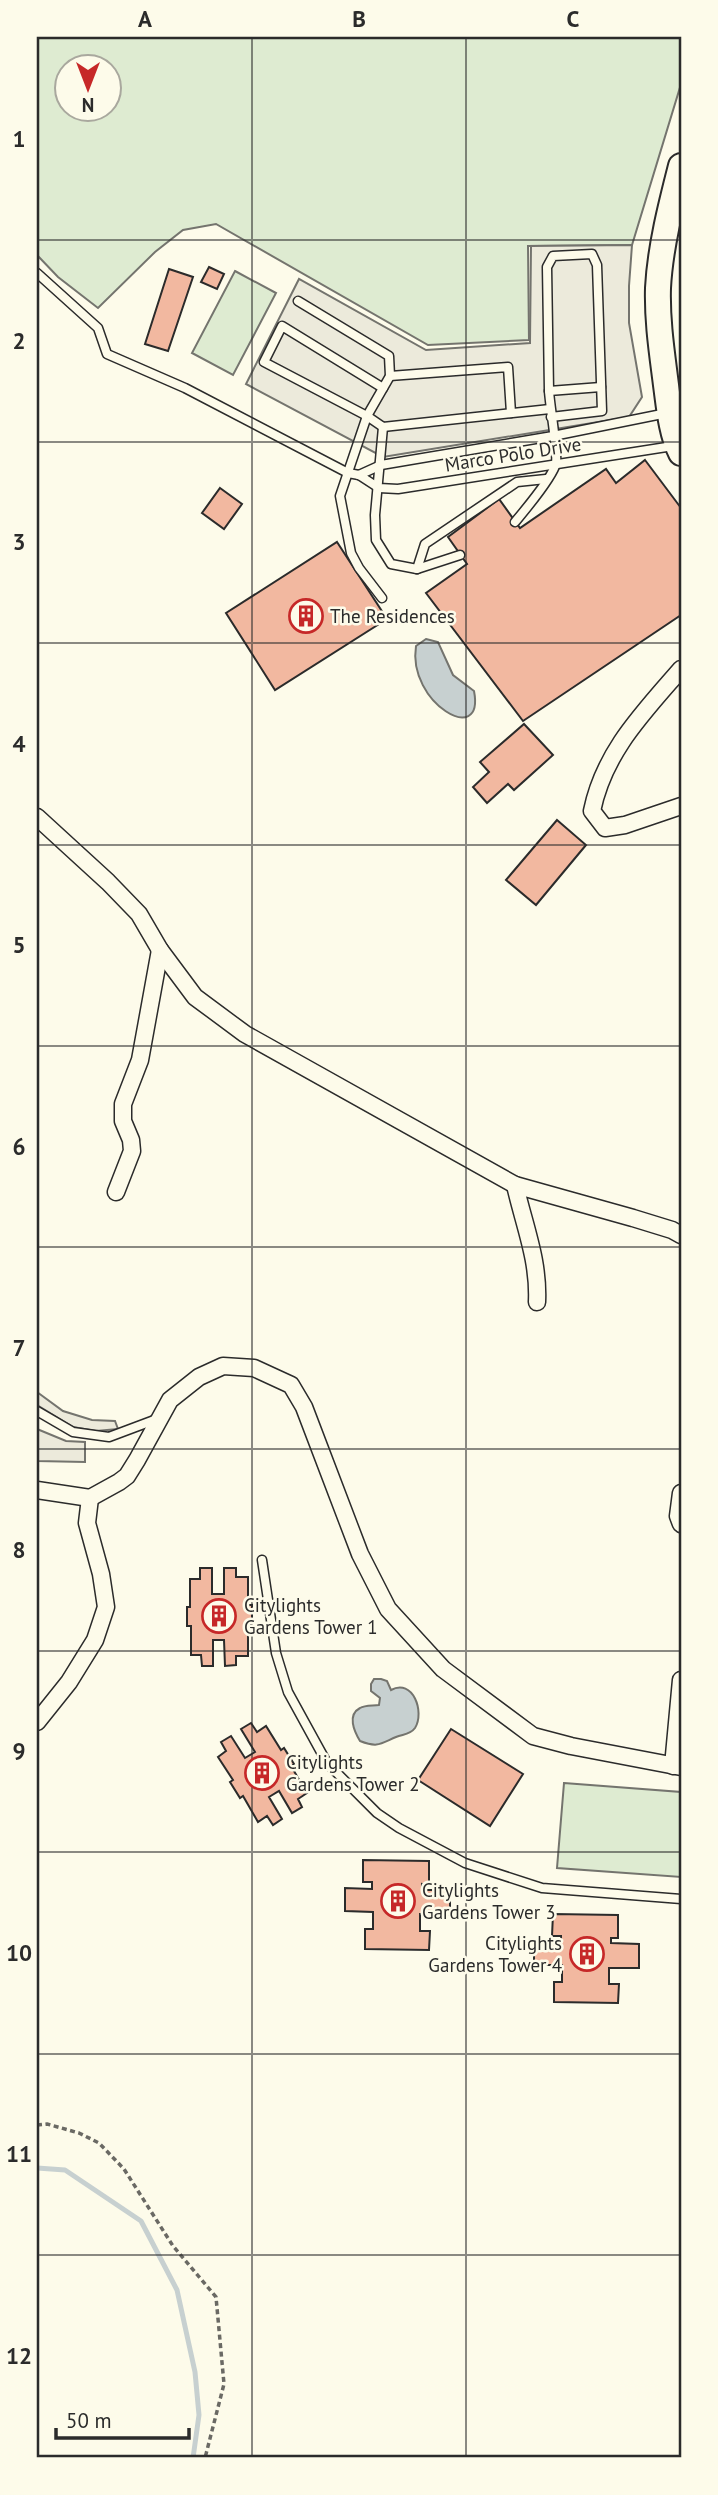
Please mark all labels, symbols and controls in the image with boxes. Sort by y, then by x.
text: A [138,4,152,33]
text: B [352,4,366,33]
text: C [567,4,580,33]
north arrow [52,52,122,122]
text: N [82,93,94,117]
text: 1 [12,124,26,153]
text: 2 [12,326,26,355]
street label: Marco Polo Drive [443,431,583,477]
text: 3 [12,527,26,556]
building icon: The Residences [287,597,325,635]
place label: The Residences [330,604,455,628]
text: 4 [12,729,26,758]
text: 5 [12,930,26,959]
text: 6 [12,1132,26,1161]
text: 7 [12,1333,26,1362]
text: 8 [12,1535,26,1564]
place label: Citylights Gardens Tower 1 [244,1593,378,1639]
building icon: Citylights Gardens Tower 1 [200,1597,238,1635]
text: 9 [12,1736,26,1765]
place label: Citylights Gardens Tower 2 [286,1750,420,1796]
building icon: Citylights Gardens Tower 2 [243,1754,281,1792]
place label: Citylights Gardens Tower 3 [422,1878,556,1924]
building icon: Citylights Gardens Tower 3 [379,1882,417,1920]
place label: Citylights Gardens Tower 4 [428,1931,562,1977]
building icon: Citylights Gardens Tower 4 [568,1935,606,1973]
text: 10 [6,1938,32,1967]
text: 11 [6,2139,32,2168]
text: 12 [6,2341,32,2370]
scale bar [56,2397,189,2441]
text: 50 m [66,2407,112,2434]

